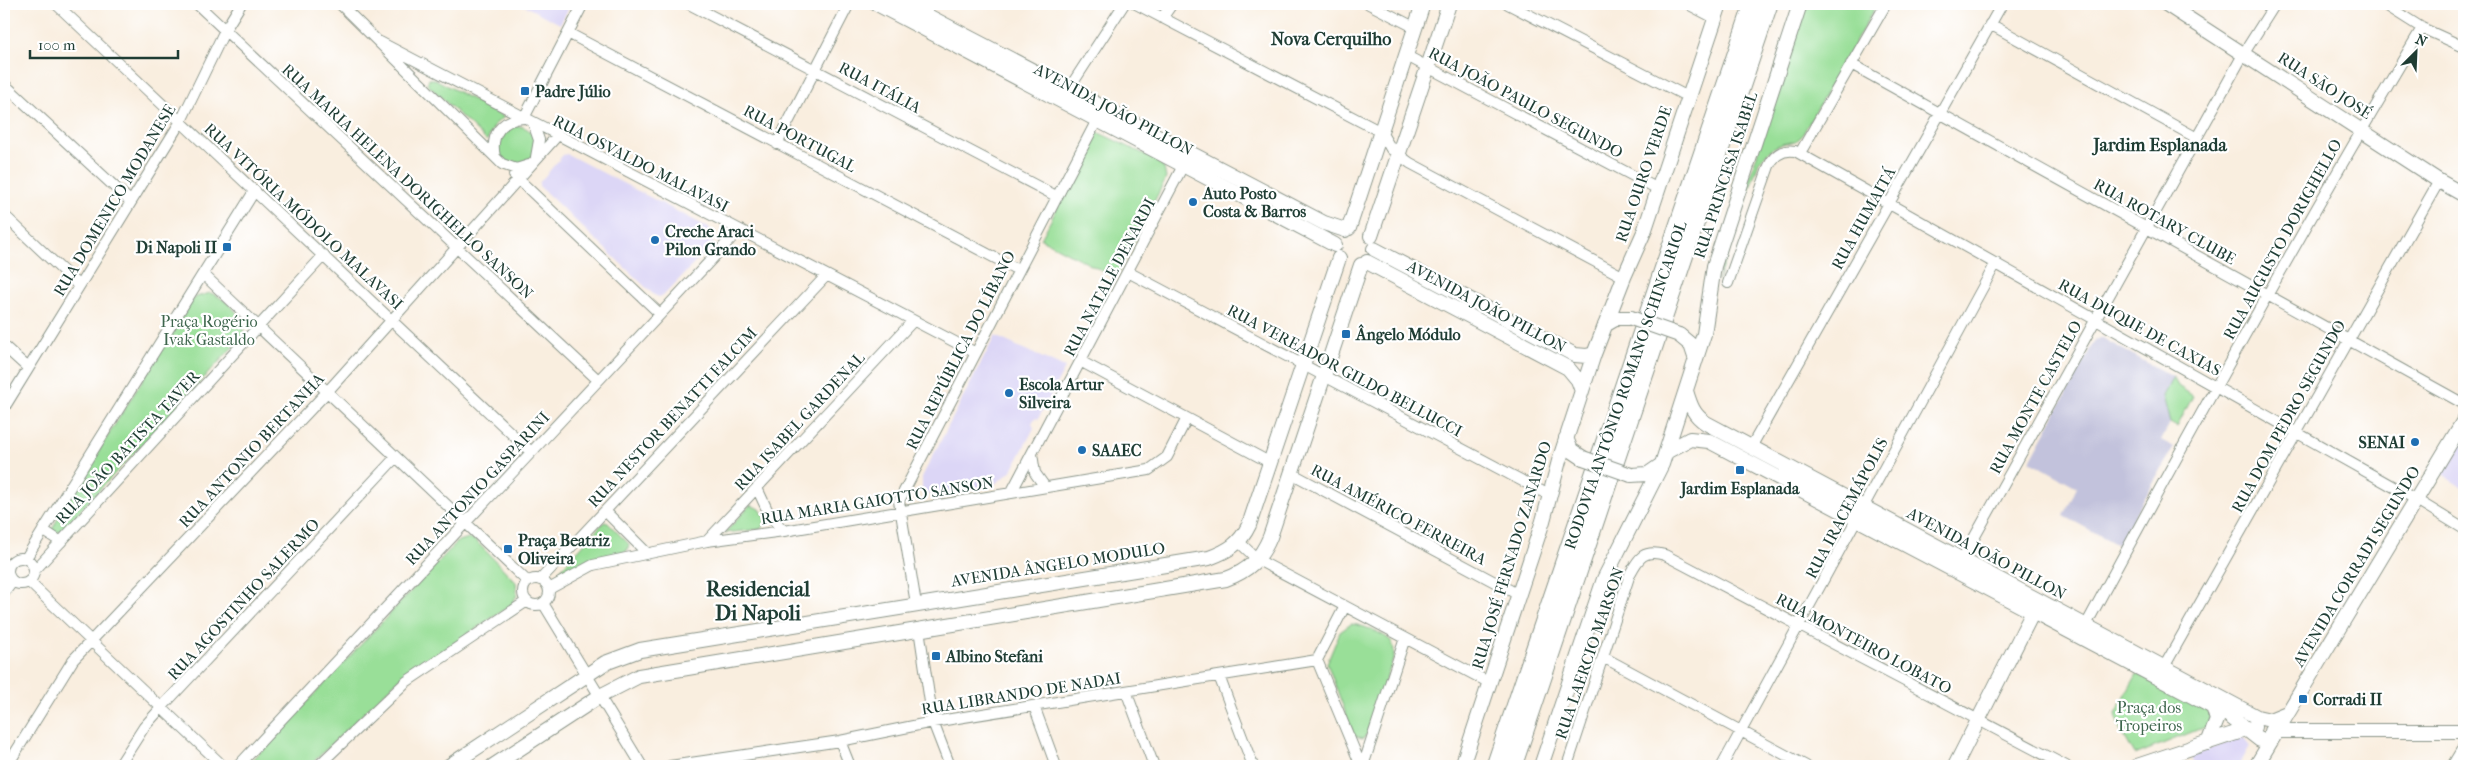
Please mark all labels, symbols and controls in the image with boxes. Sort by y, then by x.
scale bar [30,28,178,60]
north arrow [2390,28,2440,78]
district label: Nova Cerquilho [1271,29,1391,50]
text: N [2413,31,2430,51]
text: 100 m [38,36,76,54]
street label: RUA JOÃO PAULO SEGUNDO [1425,43,1626,162]
street label: RUA SÃO JOSÉ [2274,47,2376,123]
street label: RUA ITÁLIA [835,57,925,117]
street label: AVENIDA JOÃO PILLON [1030,59,1197,160]
street label: RUA MARIA HELENA DORIGHELLO SANSON [278,60,537,303]
place label: Padre Júlio [535,82,611,102]
marker: Padre Júlio [519,85,531,97]
street label: RUA PRINCESA ISABEL [1690,89,1761,261]
street label: RUA DOMENICO MODANESE [50,101,179,300]
street label: RUA PORTUGAL [740,101,860,176]
street label: RUA OURO VERDE [1611,103,1676,245]
street label: RUA OSVALDO MALAVASI [550,111,732,216]
street label: RUA VITÓRIA MÓDOLO MALAVASI [200,118,408,314]
district label: Jardim Esplanada [2091,135,2227,156]
street label: RUA AUGUSTO DORIGHELLO [2219,136,2346,343]
street label: RUA HUMAITÁ [1827,163,1900,273]
street label: RUA ROTARY CLUBE [2090,174,2239,269]
place label: Auto Posto Costa & Barros [1202,184,1306,221]
street label: RUA NATALE DENARDI [1060,195,1159,360]
marker: Auto Posto Costa & Barros [1187,196,1199,208]
street label: RODOVIA ANTÔNIO ROMANO SCHINCARIOL [1559,218,1691,552]
place label: Creche Araci Pilon Grando [665,222,756,259]
marker: Creche Araci Pilon Grando [649,234,661,246]
place label: Di Napoli II [136,238,218,258]
marker: Di Napoli II [221,241,233,253]
street label: RUA REPÚBLICA DO LÍBANO [901,247,1019,453]
street label: AVENIDA JOÃO PILLON [1403,256,1570,357]
street label: RUA DUQUE DE CAXIAS [2055,275,2224,380]
street label: RUA VEREADOR GILDO BELLUCCI [1224,300,1466,441]
park label: Praça Rogério Ivak Gastaldo [160,312,258,349]
street label: RUA MONTE CASTELO [1985,317,2086,477]
street label: RUA DOM PEDRO SEGUNDO [2227,317,2349,516]
street label: RUA NESTOR BENATTI FALCIM [584,323,761,511]
place label: Ângelo Módulo [1355,324,1461,345]
marker: Ângelo Módulo [1340,328,1352,340]
street label: RUA ISABEL GARDENAL [730,348,869,494]
street label: RUA JOÃO BATISTA TAVER [51,366,204,528]
street label: RUA ANTONIO BERTANHA [175,369,328,532]
place label: Escola Artur Silveira [1019,375,1105,412]
marker: Escola Artur Silveira [1003,387,1015,399]
street label: RUA ANTONIO GASPARINI [401,408,554,569]
place label: SENAI [2359,433,2406,452]
street label: RUA IRACEMÁPOLIS [1800,434,1892,582]
marker: SENAI [2409,436,2421,448]
street label: RUA JOSÉ FERNADO ZANARDO [1467,438,1555,672]
place label: SAAEC [1092,441,1142,460]
marker: SAAEC [1076,444,1088,456]
street label: RUA AMÉRICO FERREIRA [1308,459,1491,569]
street label: AVENIDA CORRADI SEGUNDO [2288,462,2424,671]
marker: Jardim Esplanada [1734,464,1746,476]
street label: RUA MARIA GAIOTTO SANSON [759,473,995,528]
place label: Jardim Esplanada [1679,479,1800,499]
street label: AVENIDA JOÃO PILLON [1903,503,2070,604]
street label: RUA AGOSTINHO SALERMO [163,515,323,684]
place label: Praça Beatriz Oliveira [518,531,611,568]
street label: AVENIDA ÂNGELO MODULO [949,537,1166,591]
marker: Praça Beatriz Oliveira [502,543,514,555]
street label: RUA LAERCIO MARSON [1551,565,1628,742]
district label: Residencial Di Napoli [706,577,810,625]
street label: RUA MONTEIRO LOBATO [1773,589,1955,698]
place label: Albino Stefani [945,647,1043,666]
marker: Albino Stefani [930,650,942,662]
street label: RUA LIBRANDO DE NADAI [920,668,1122,719]
place label: Corradi II [2313,690,2383,709]
marker: Corradi II [2297,693,2309,705]
park label: Praça dos Tropeiros [2116,698,2182,735]

